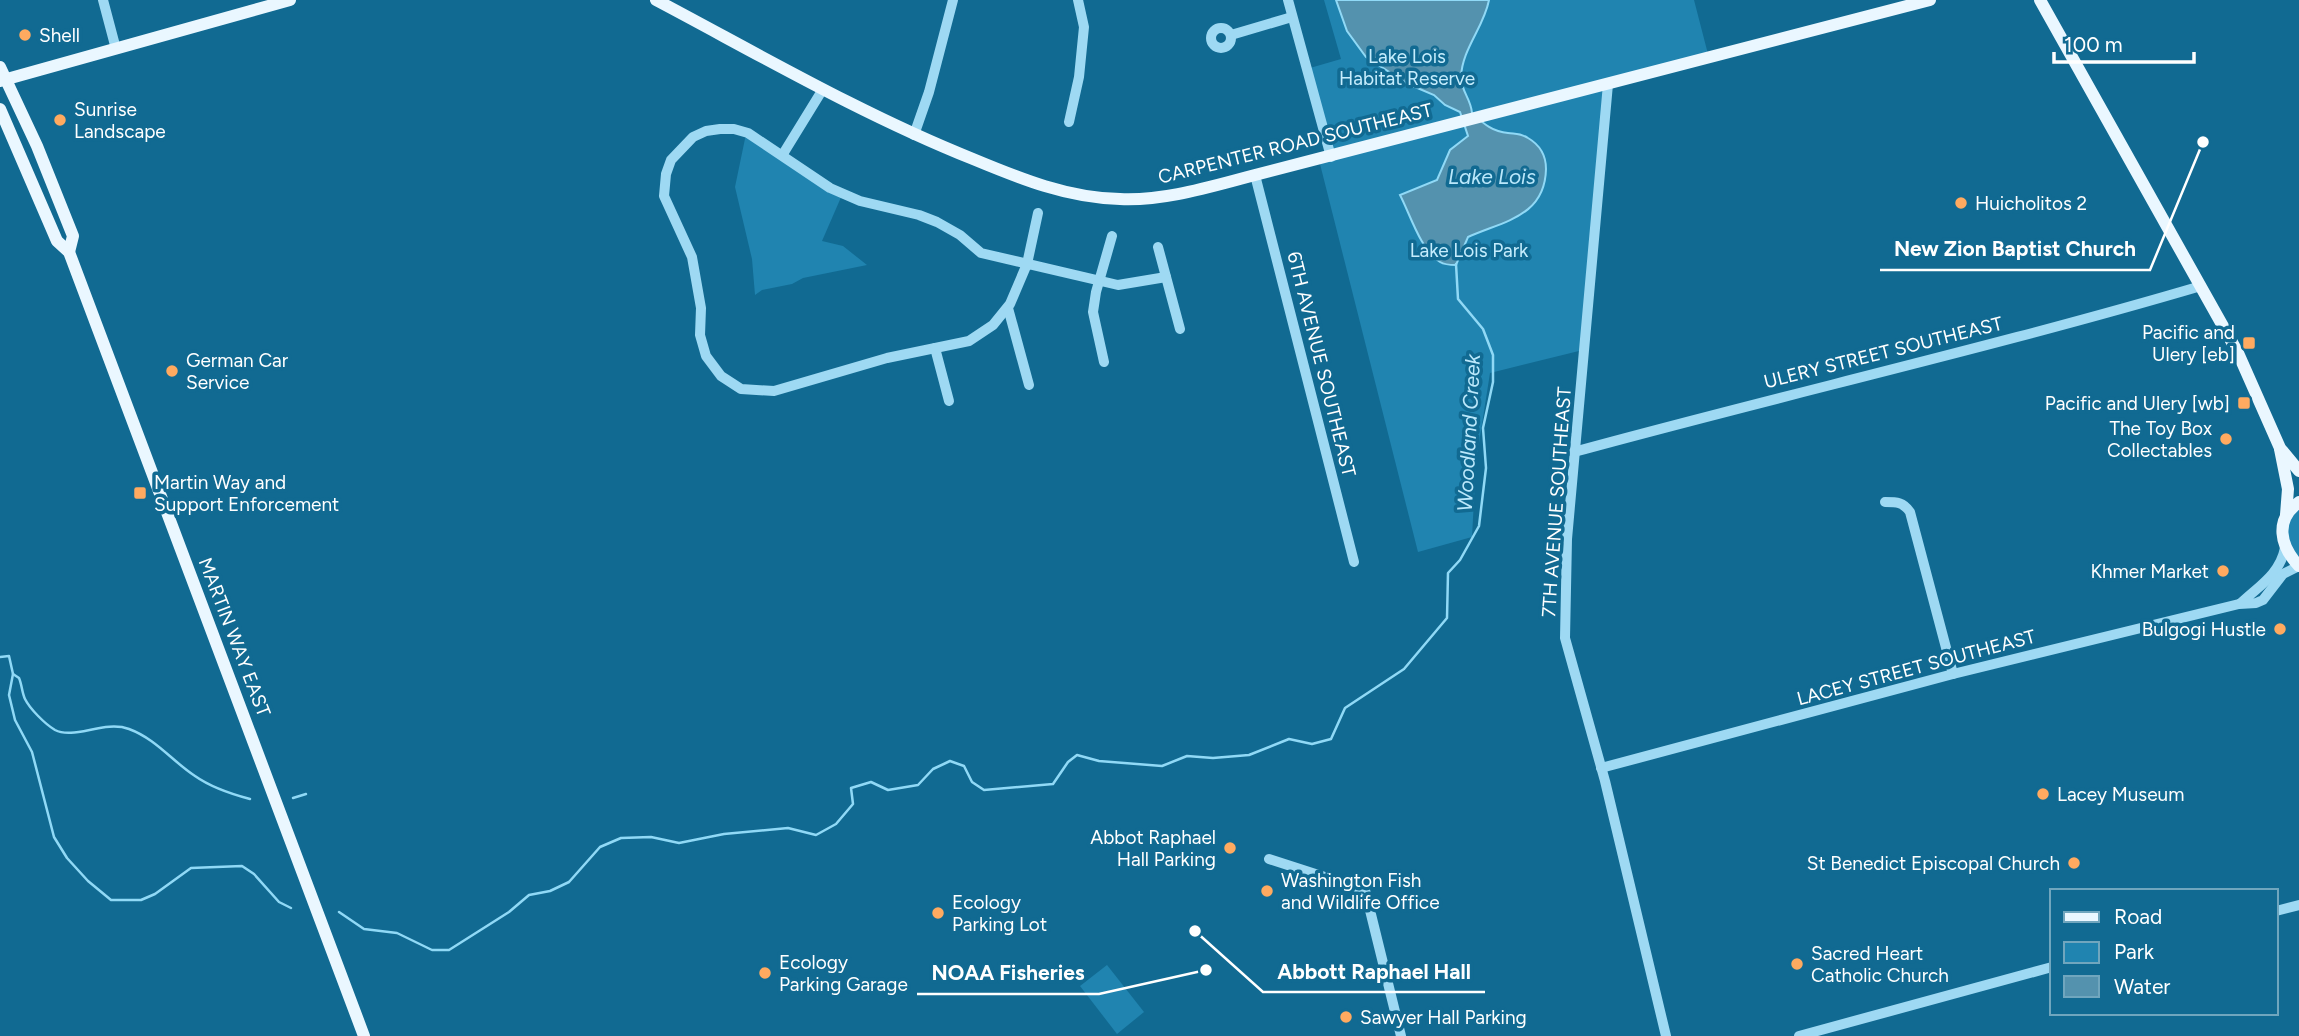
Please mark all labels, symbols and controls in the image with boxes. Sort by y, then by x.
scale bar [2054,21,2194,65]
place label: Shell [39,24,80,47]
marker: Shell [17,27,33,43]
text: 100 m [2064,32,2123,57]
park label: Lake Lois Habitat Reserve [1339,45,1475,90]
place label: Sunrise Landscape [74,98,166,143]
street label: CARPENTER ROAD SOUTHEAST [1156,98,1435,189]
marker: Sunrise Landscape [52,112,68,128]
water label: Lake Lois [1448,164,1536,189]
place label: Huicholitos 2 [1975,192,2087,215]
marker: Huicholitos 2 [1953,195,1969,211]
callout: New Zion Baptist Church [1880,228,2150,270]
text: New Zion Baptist Church [1894,236,2136,261]
park label: Lake Lois Park [1410,239,1529,262]
street label: 6TH AVENUE SOUTHEAST [1282,249,1361,480]
street label: ULERY STREET SOUTHEAST [1761,312,2005,393]
place label: Pacific and Ulery [eb] [2142,321,2235,366]
marker: Pacific and Ulery [eb] [2241,335,2257,351]
place label: German Car Service [186,349,289,394]
water label: Woodland Creek [1452,353,1485,512]
marker: German Car Service [164,363,180,379]
street label: 7TH AVENUE SOUTHEAST [1537,386,1576,618]
place label: Pacific and Ulery [wb] [2045,392,2230,415]
marker: Pacific and Ulery [wb] [2236,395,2252,411]
place label: The Toy Box Collectables [2107,417,2212,462]
marker: The Toy Box Collectables [2218,431,2234,447]
place label: Martin Way and Support Enforcement [154,471,339,516]
marker: Martin Way and Support Enforcement [132,485,148,501]
street label: MARTIN WAY EAST [194,554,276,720]
place label: Khmer Market [2090,560,2209,583]
marker: Khmer Market [2215,563,2231,579]
place label: Bulgogi Hustle [2142,618,2266,641]
marker: Bulgogi Hustle [2272,621,2288,637]
street label: LACEY STREET SOUTHEAST [1794,624,2038,710]
place label: Lacey Museum [2057,783,2184,806]
marker: Lacey Museum [2035,786,2051,802]
place label: Abbot Raphael Hall Parking [1090,826,1216,871]
marker: Abbot Raphael Hall Parking [1222,840,1238,856]
place label: St Benedict Episcopal Church [1807,852,2060,875]
marker: St Benedict Episcopal Church [2066,855,2082,871]
place label: Washington Fish and Wildlife Office [1281,869,1440,914]
marker: Washington Fish and Wildlife Office [1259,883,1275,899]
legend [2050,889,2278,1015]
place label: Ecology Parking Lot [952,891,1047,936]
text: Road [2114,904,2162,929]
marker: Ecology Parking Lot [930,905,946,921]
text: Park [2114,939,2155,964]
place label: Sacred Heart Catholic Church [1811,942,1949,987]
callout: Abbott Raphael Hall [1263,950,1485,992]
place label: Ecology Parking Garage [779,951,908,996]
callout: NOAA Fisheries [917,952,1099,994]
marker: Sacred Heart Catholic Church [1789,956,1805,972]
text: Abbott Raphael Hall [1277,959,1471,984]
text: NOAA Fisheries [931,960,1085,985]
marker: Ecology Parking Garage [757,965,773,981]
text: Water [2114,974,2170,999]
place label: Sawyer Hall Parking [1360,1006,1527,1029]
marker: Sawyer Hall Parking [1338,1009,1354,1025]

